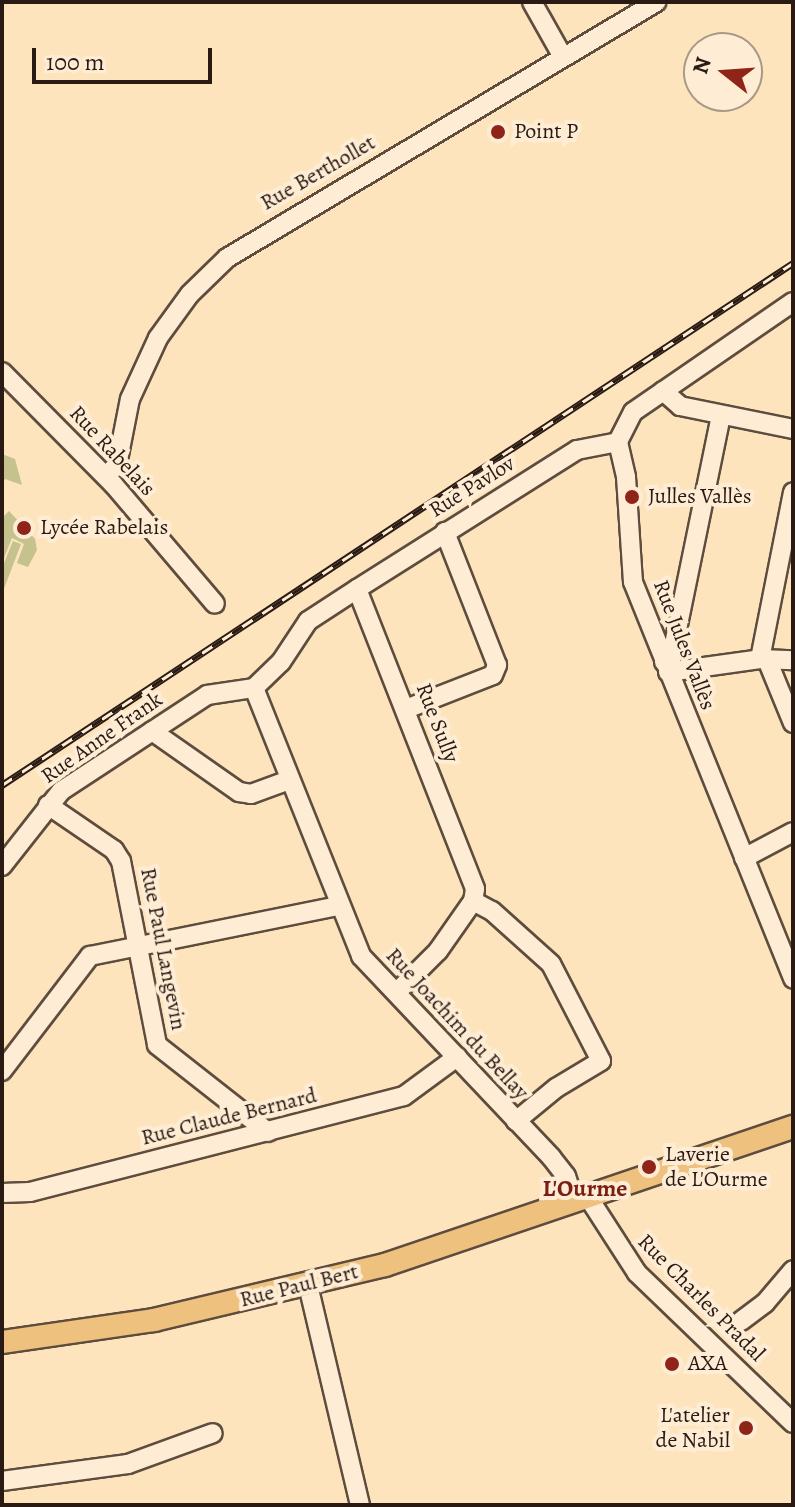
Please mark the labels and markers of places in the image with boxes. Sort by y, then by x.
place label: Point P [514,119,578,145]
marker: Point P [489,123,507,141]
place label: Julles Vallès [648,484,752,510]
marker: Julles Vallès [623,488,641,506]
place label: Lycée Rabelais [40,515,168,541]
marker: Lycée Rabelais [15,519,33,537]
place label: Laverie de L'Ourme [665,1141,768,1192]
marker: Laverie de L'Ourme [640,1158,658,1176]
place label: AXA [688,1351,727,1377]
marker: AXA [663,1355,681,1373]
place label: L'atelier de Nabil [656,1402,730,1454]
marker: L'atelier de Nabil [737,1419,755,1437]

